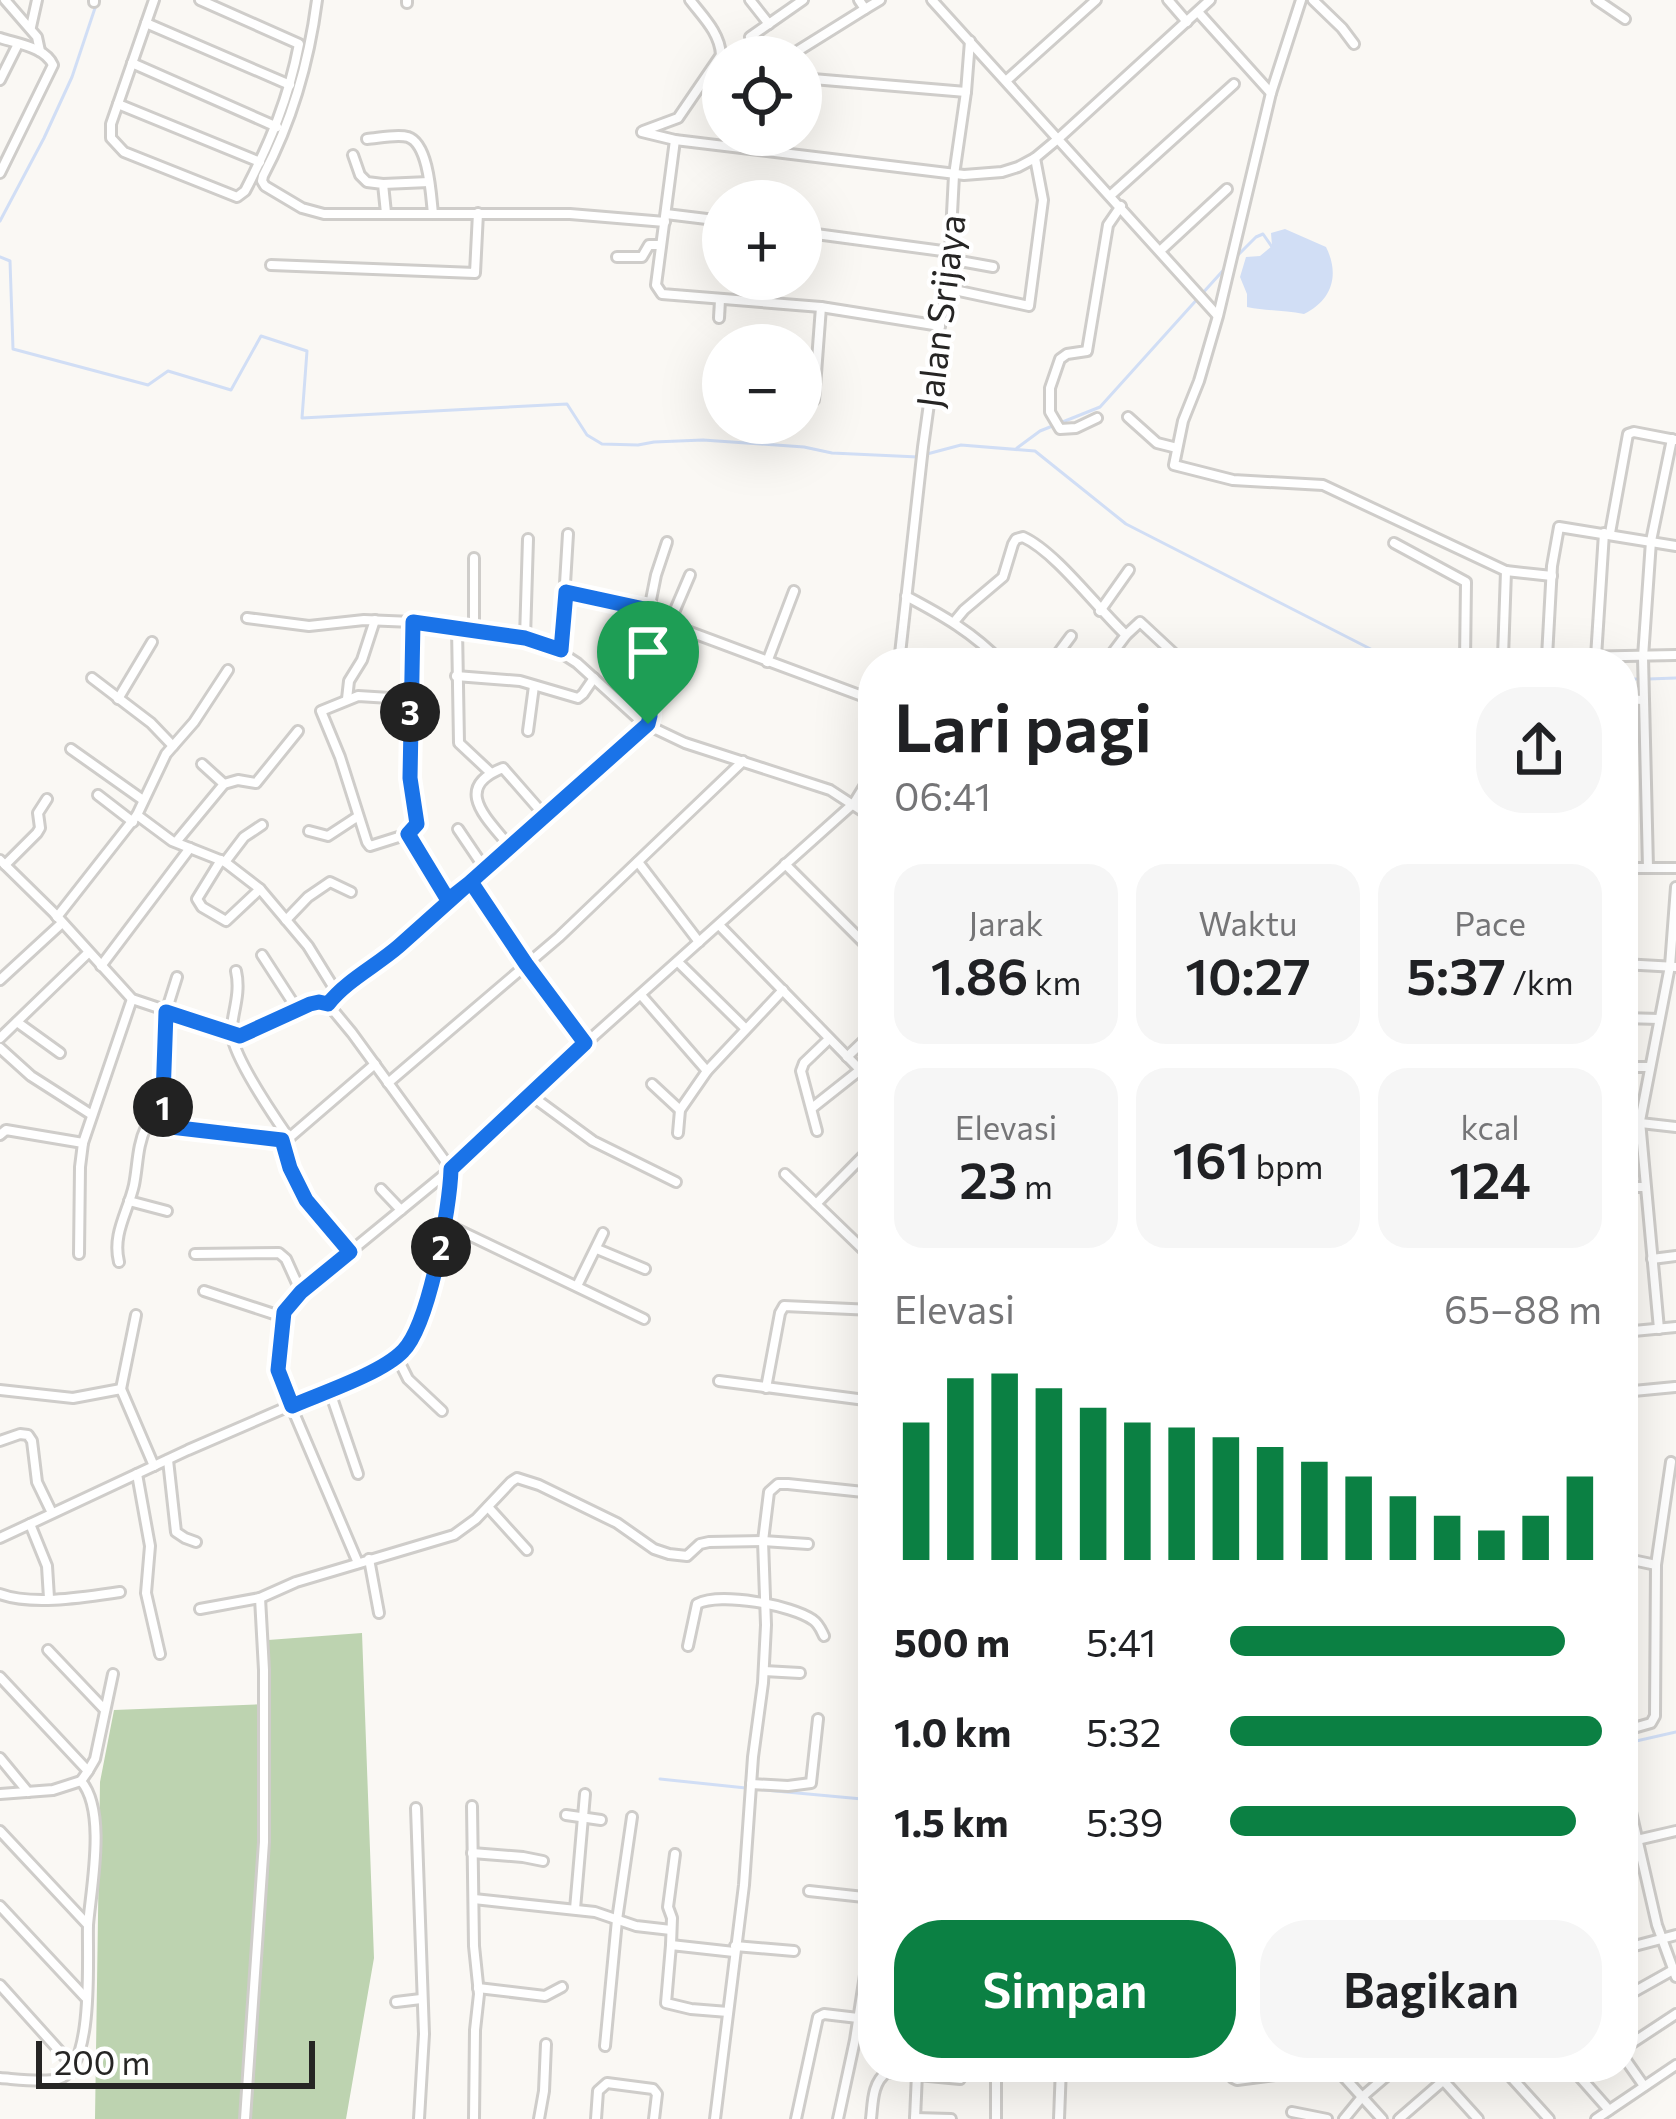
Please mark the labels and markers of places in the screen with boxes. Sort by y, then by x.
pin [597,601,699,724]
pin: 3 [380,682,440,742]
pin: 1 [133,1077,193,1137]
pin: 2 [411,1217,471,1277]

